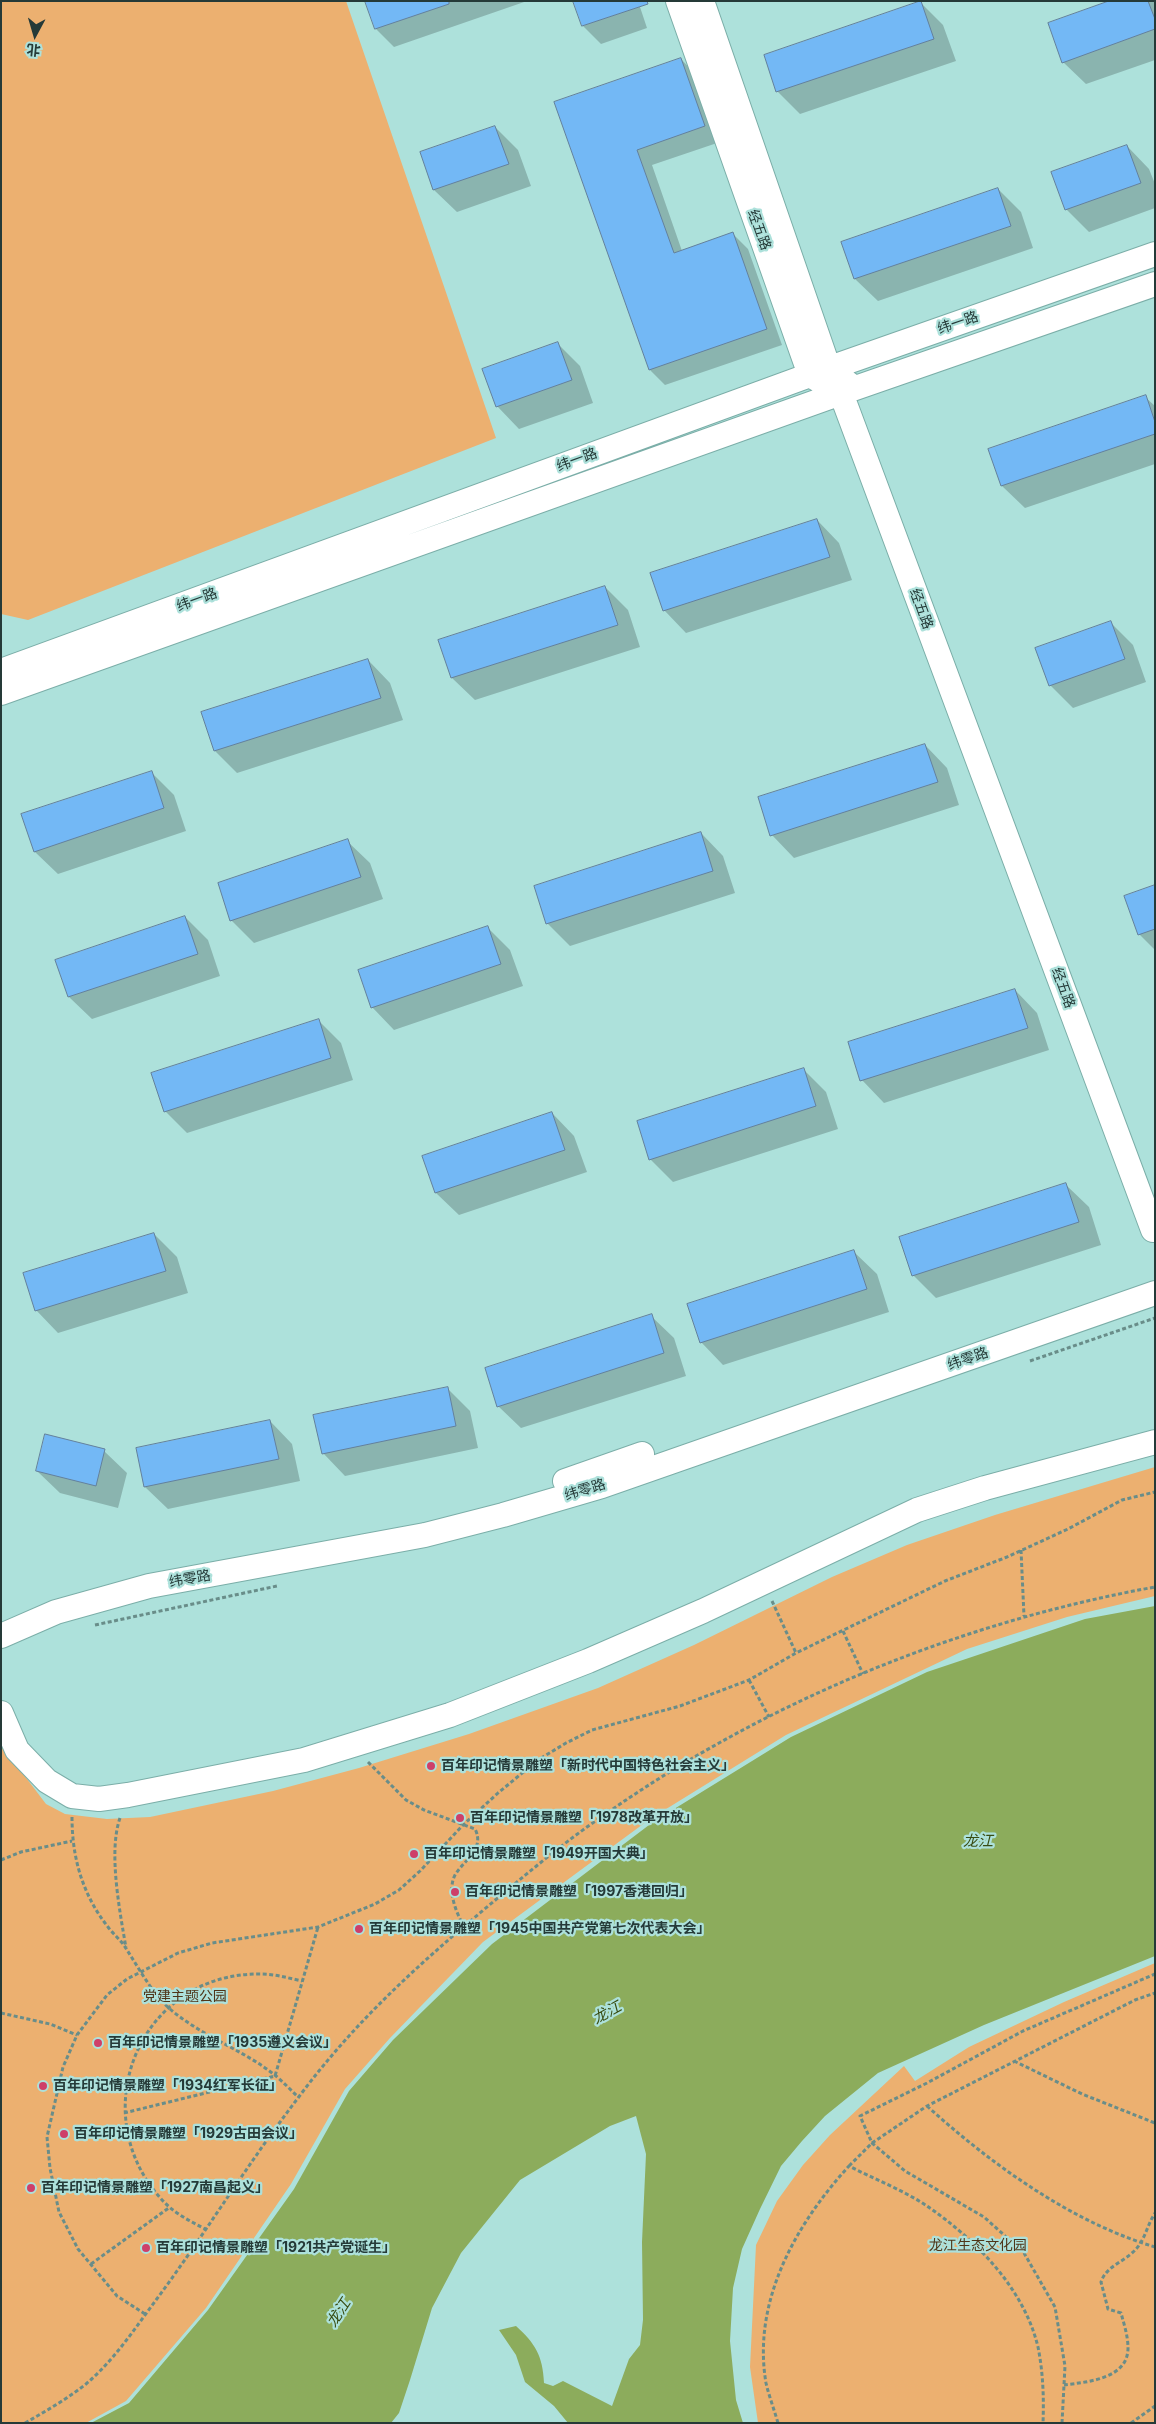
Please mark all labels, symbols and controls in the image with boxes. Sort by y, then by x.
north arrow [10,10,60,60]
text: 北 [26,41,41,60]
street label: 经五路 [744,207,774,253]
street label: 纬一路 [935,308,981,338]
street label: 纬一路 [554,445,600,475]
street label: 纬一路 [174,585,220,615]
street label: 经五路 [906,586,936,632]
street label: 经五路 [1048,965,1078,1011]
street label: 纬零路 [945,1344,991,1374]
street label: 纬零路 [562,1476,608,1504]
street label: 纬零路 [168,1567,212,1591]
place label: 百年印记情景雕塑「新时代中国特色社会主义」 [441,1758,735,1774]
marker: 百年印记情景雕塑「新时代中国特色社会主义」 [425,1760,437,1772]
place label: 百年印记情景雕塑「1978改革开放」 [470,1810,698,1826]
marker: 百年印记情景雕塑「1978改革开放」 [454,1812,466,1824]
water label: 龙江 [963,1832,993,1850]
place label: 百年印记情景雕塑「1949开国大典」 [424,1846,654,1862]
marker: 百年印记情景雕塑「1949开国大典」 [408,1848,420,1860]
place label: 百年印记情景雕塑「1997香港回归」 [465,1884,693,1900]
marker: 百年印记情景雕塑「1997香港回归」 [449,1886,461,1898]
place label: 百年印记情景雕塑「1945中国共产党第七次代表大会」 [369,1921,711,1937]
marker: 百年印记情景雕塑「1945中国共产党第七次代表大会」 [353,1923,365,1935]
park label: 党建主题公园 [143,1989,227,2005]
water label: 龙江 [590,1998,624,2028]
place label: 百年印记情景雕塑「1935遵义会议」 [108,2035,337,2051]
marker: 百年印记情景雕塑「1935遵义会议」 [92,2037,104,2049]
place label: 百年印记情景雕塑「1934红军长征」 [53,2078,283,2094]
marker: 百年印记情景雕塑「1934红军长征」 [37,2080,49,2092]
place label: 百年印记情景雕塑「1929古田会议」 [74,2126,303,2142]
marker: 百年印记情景雕塑「1929古田会议」 [58,2128,70,2140]
place label: 百年印记情景雕塑「1927南昌起义」 [41,2180,269,2196]
marker: 百年印记情景雕塑「1927南昌起义」 [25,2182,37,2194]
park label: 龙江生态文化园 [929,2238,1027,2254]
place label: 百年印记情景雕塑「1921共产党诞生」 [156,2240,396,2256]
marker: 百年印记情景雕塑「1921共产党诞生」 [140,2242,152,2254]
water label: 龙江 [323,2296,355,2330]

